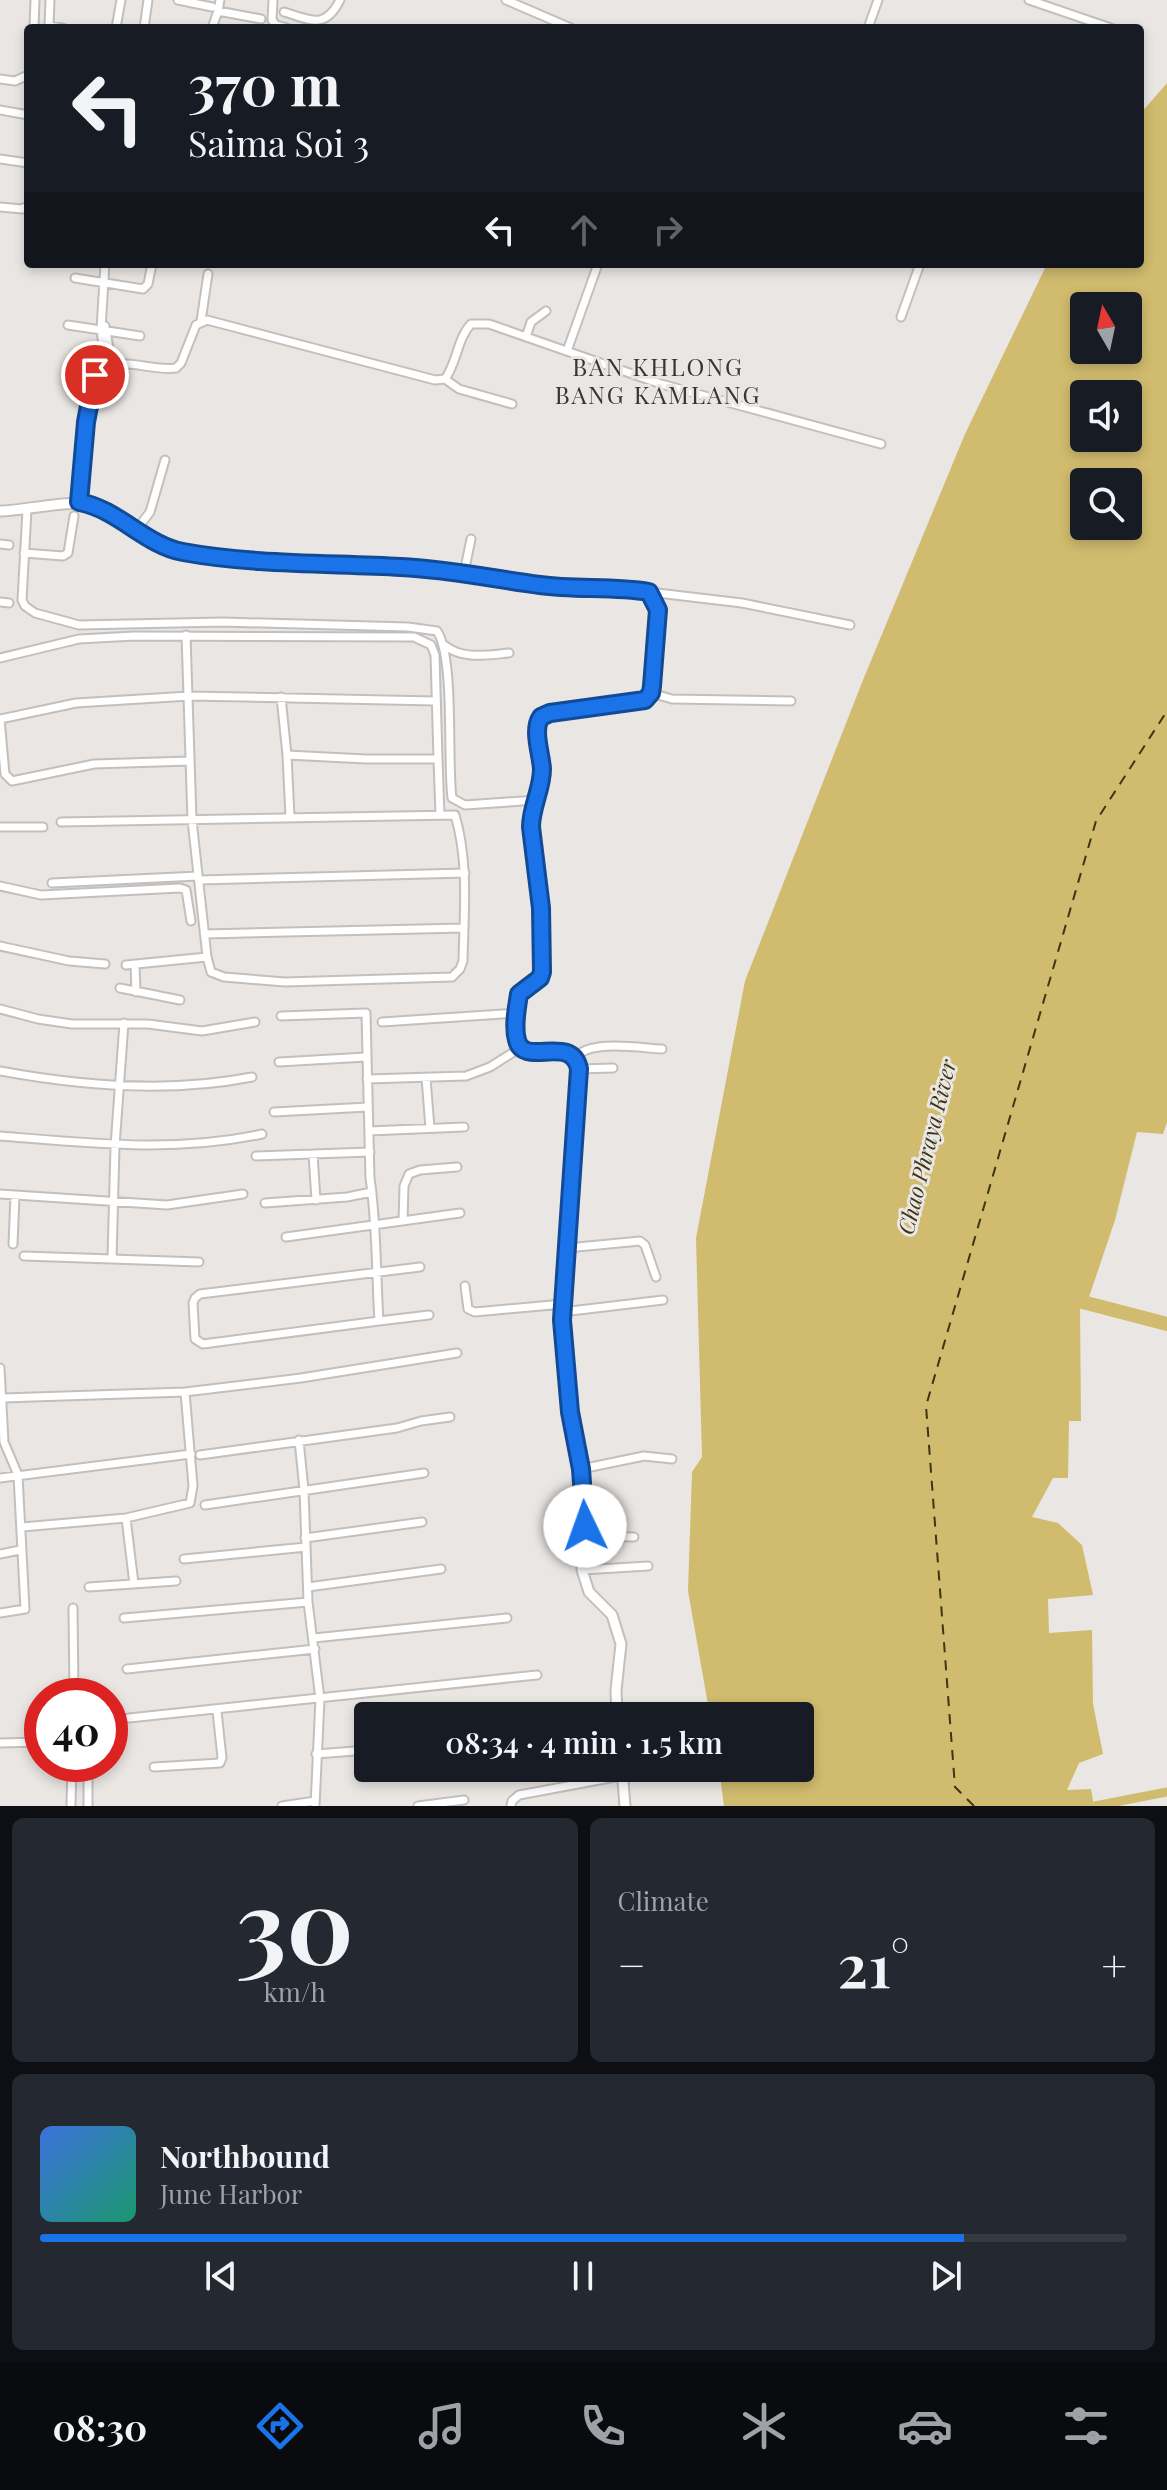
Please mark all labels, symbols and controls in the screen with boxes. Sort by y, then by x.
text: 370 m [188,46,341,121]
icon: left [56,56,160,160]
text: Saima Soi 3 [188,118,369,166]
icon: left [478,208,522,252]
icon: ahead [562,208,606,252]
icon: right [646,208,690,252]
north arrow [1070,292,1142,364]
map controls [1070,292,1142,540]
pin [61,341,129,409]
district label: BAN KHLONG BANG KAMLANG [555,350,761,410]
icon: arrive [73,353,117,397]
button: sound [1070,380,1142,452]
button: search [1070,468,1142,540]
water label: Chao Phraya River [890,1056,962,1237]
position arrow [543,1484,627,1568]
speed limit sign: 40 [24,1678,128,1782]
text: 08:34 · 4 min · 1.5 km [445,1722,723,1762]
text: 30 [236,1852,354,1991]
text: Climate [618,1883,709,1918]
text: 21° [838,1923,910,2003]
text: − [618,1934,646,1993]
text: + [1101,1934,1127,1993]
text: km/h [264,1974,326,2009]
text: Northbound [160,2136,330,2176]
text: June Harbor [160,2176,302,2211]
icon: previous [199,2254,243,2298]
icon: pause [561,2254,605,2298]
icon: next [924,2254,968,2298]
icon: directions [252,2398,308,2454]
icon: music [414,2398,470,2454]
icon: phone [575,2398,631,2454]
icon: climate [736,2398,792,2454]
icon: car [897,2398,953,2454]
icon: filters [1058,2398,1114,2454]
text: 08:30 [53,2402,147,2450]

